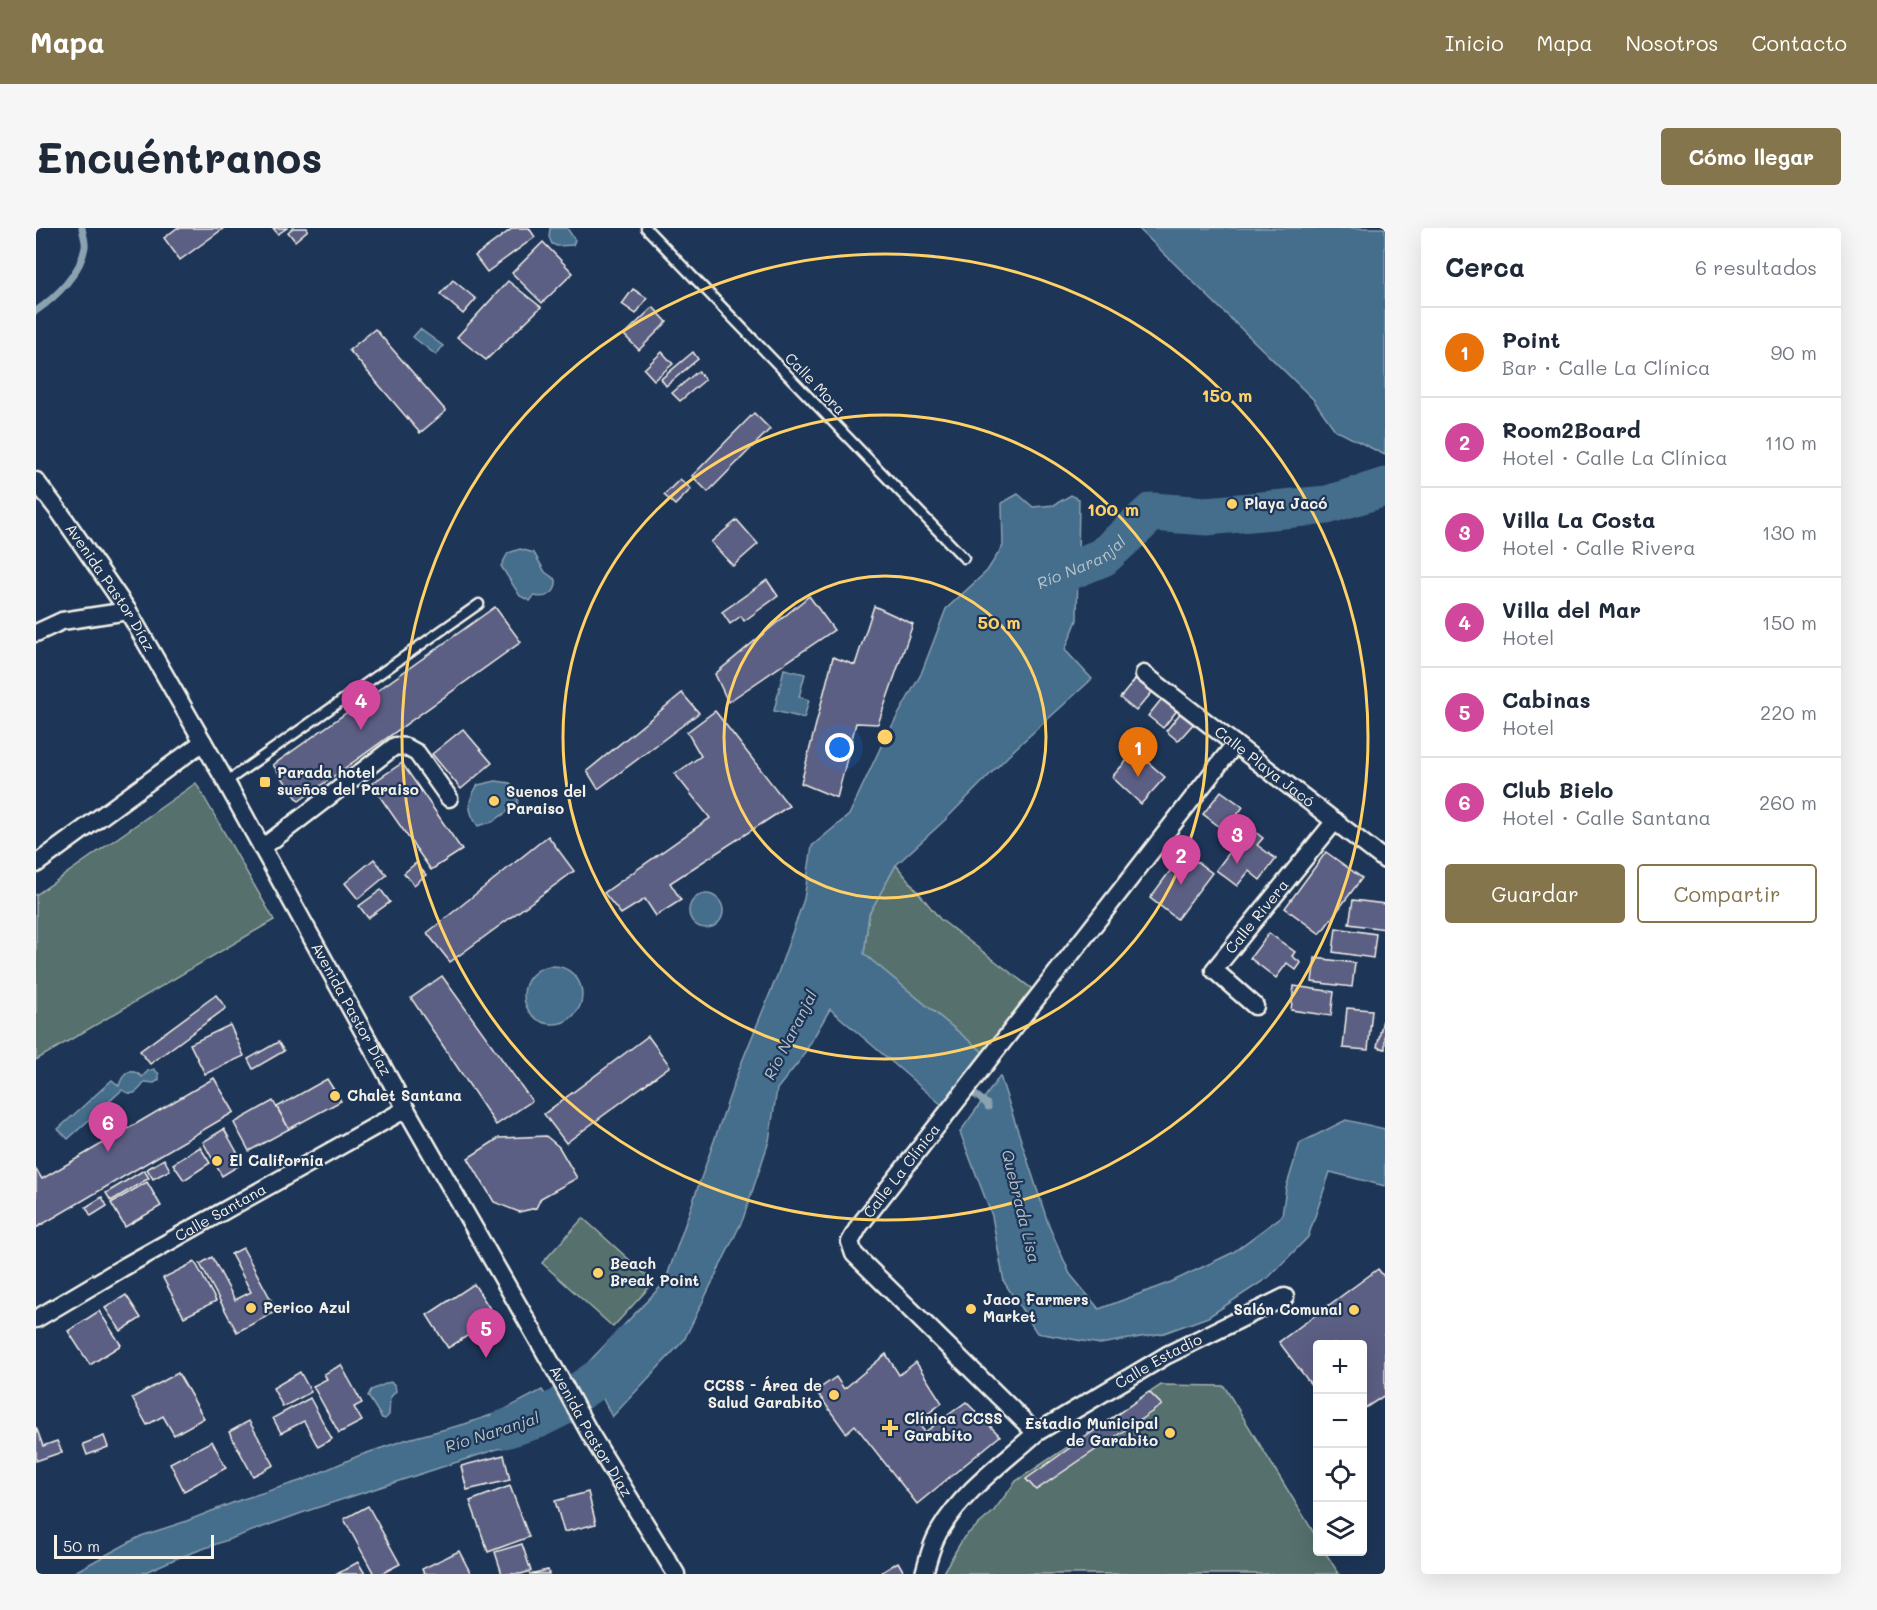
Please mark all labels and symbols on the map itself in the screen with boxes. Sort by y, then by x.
street label: Calle Mora [781,348,850,419]
text: 150 m [1202,383,1252,407]
place label: Playa Jacó [1244,493,1327,513]
text: 100 m [1087,497,1139,521]
marker: Playa Jacó [1225,497,1239,511]
street label: Avenida Pastor Díaz [62,519,160,655]
water label: Río Naranjal [1033,531,1130,593]
text: 50 m [978,610,1020,634]
pin: 4 [342,680,380,730]
street label: Calle Playa Jacó [1211,721,1319,811]
centre of rings [875,727,895,747]
pin: 1 [1118,728,1158,777]
your location [825,733,854,762]
place label: Parada hotel sueños del Paraiso [277,762,419,799]
marker: Parada hotel sueños del Paraiso [258,775,272,789]
place label: Suenos del Paraiso [506,781,586,818]
marker: Suenos del Paraiso [487,794,501,808]
pin: 3 [1218,814,1256,864]
pin: 2 [1162,836,1200,885]
street label: Calle Rivera [1220,875,1293,958]
street label: Avenida Pastor Díaz [307,939,397,1079]
water label: Río Naranjal [758,986,821,1083]
place label: Chalet Santana [347,1085,462,1105]
marker: Chalet Santana [328,1089,342,1103]
pin: 6 [88,1102,128,1152]
street label: Calle La Clínica [858,1119,944,1222]
water label: Quebrada Lisa [997,1147,1046,1265]
place label: El California [229,1150,324,1170]
marker: El California [210,1154,224,1168]
street label: Calle Santana [171,1178,269,1245]
place label: Beach Break Point [610,1253,700,1290]
marker: Beach Break Point [591,1266,605,1280]
place label: Jaco Farmers Market [983,1289,1088,1326]
place label: Perico Azul [263,1297,350,1317]
place label: Salón Comunal [1234,1299,1342,1319]
marker: Perico Azul [244,1301,258,1315]
marker: Jaco Farmers Market [964,1302,978,1316]
marker: Salón Comunal [1347,1303,1361,1317]
pin: 5 [466,1308,506,1358]
street label: Calle Estadio [1111,1328,1205,1393]
street label: Avenida Pastor Díaz [545,1361,637,1500]
place label: CCSS - Área de Salud Garabito [704,1375,822,1412]
marker: CCSS - Área de Salud Garabito [827,1388,841,1402]
water label: Río Naranjal [442,1406,542,1457]
place label: Clínica CCSS Garabito [904,1408,1003,1445]
place label: Estadio Municipal de Garabito [1025,1413,1158,1450]
marker: Clínica CCSS Garabito [881,1419,899,1437]
marker: Estadio Municipal de Garabito [1163,1426,1177,1440]
scale bar [54,1532,214,1560]

